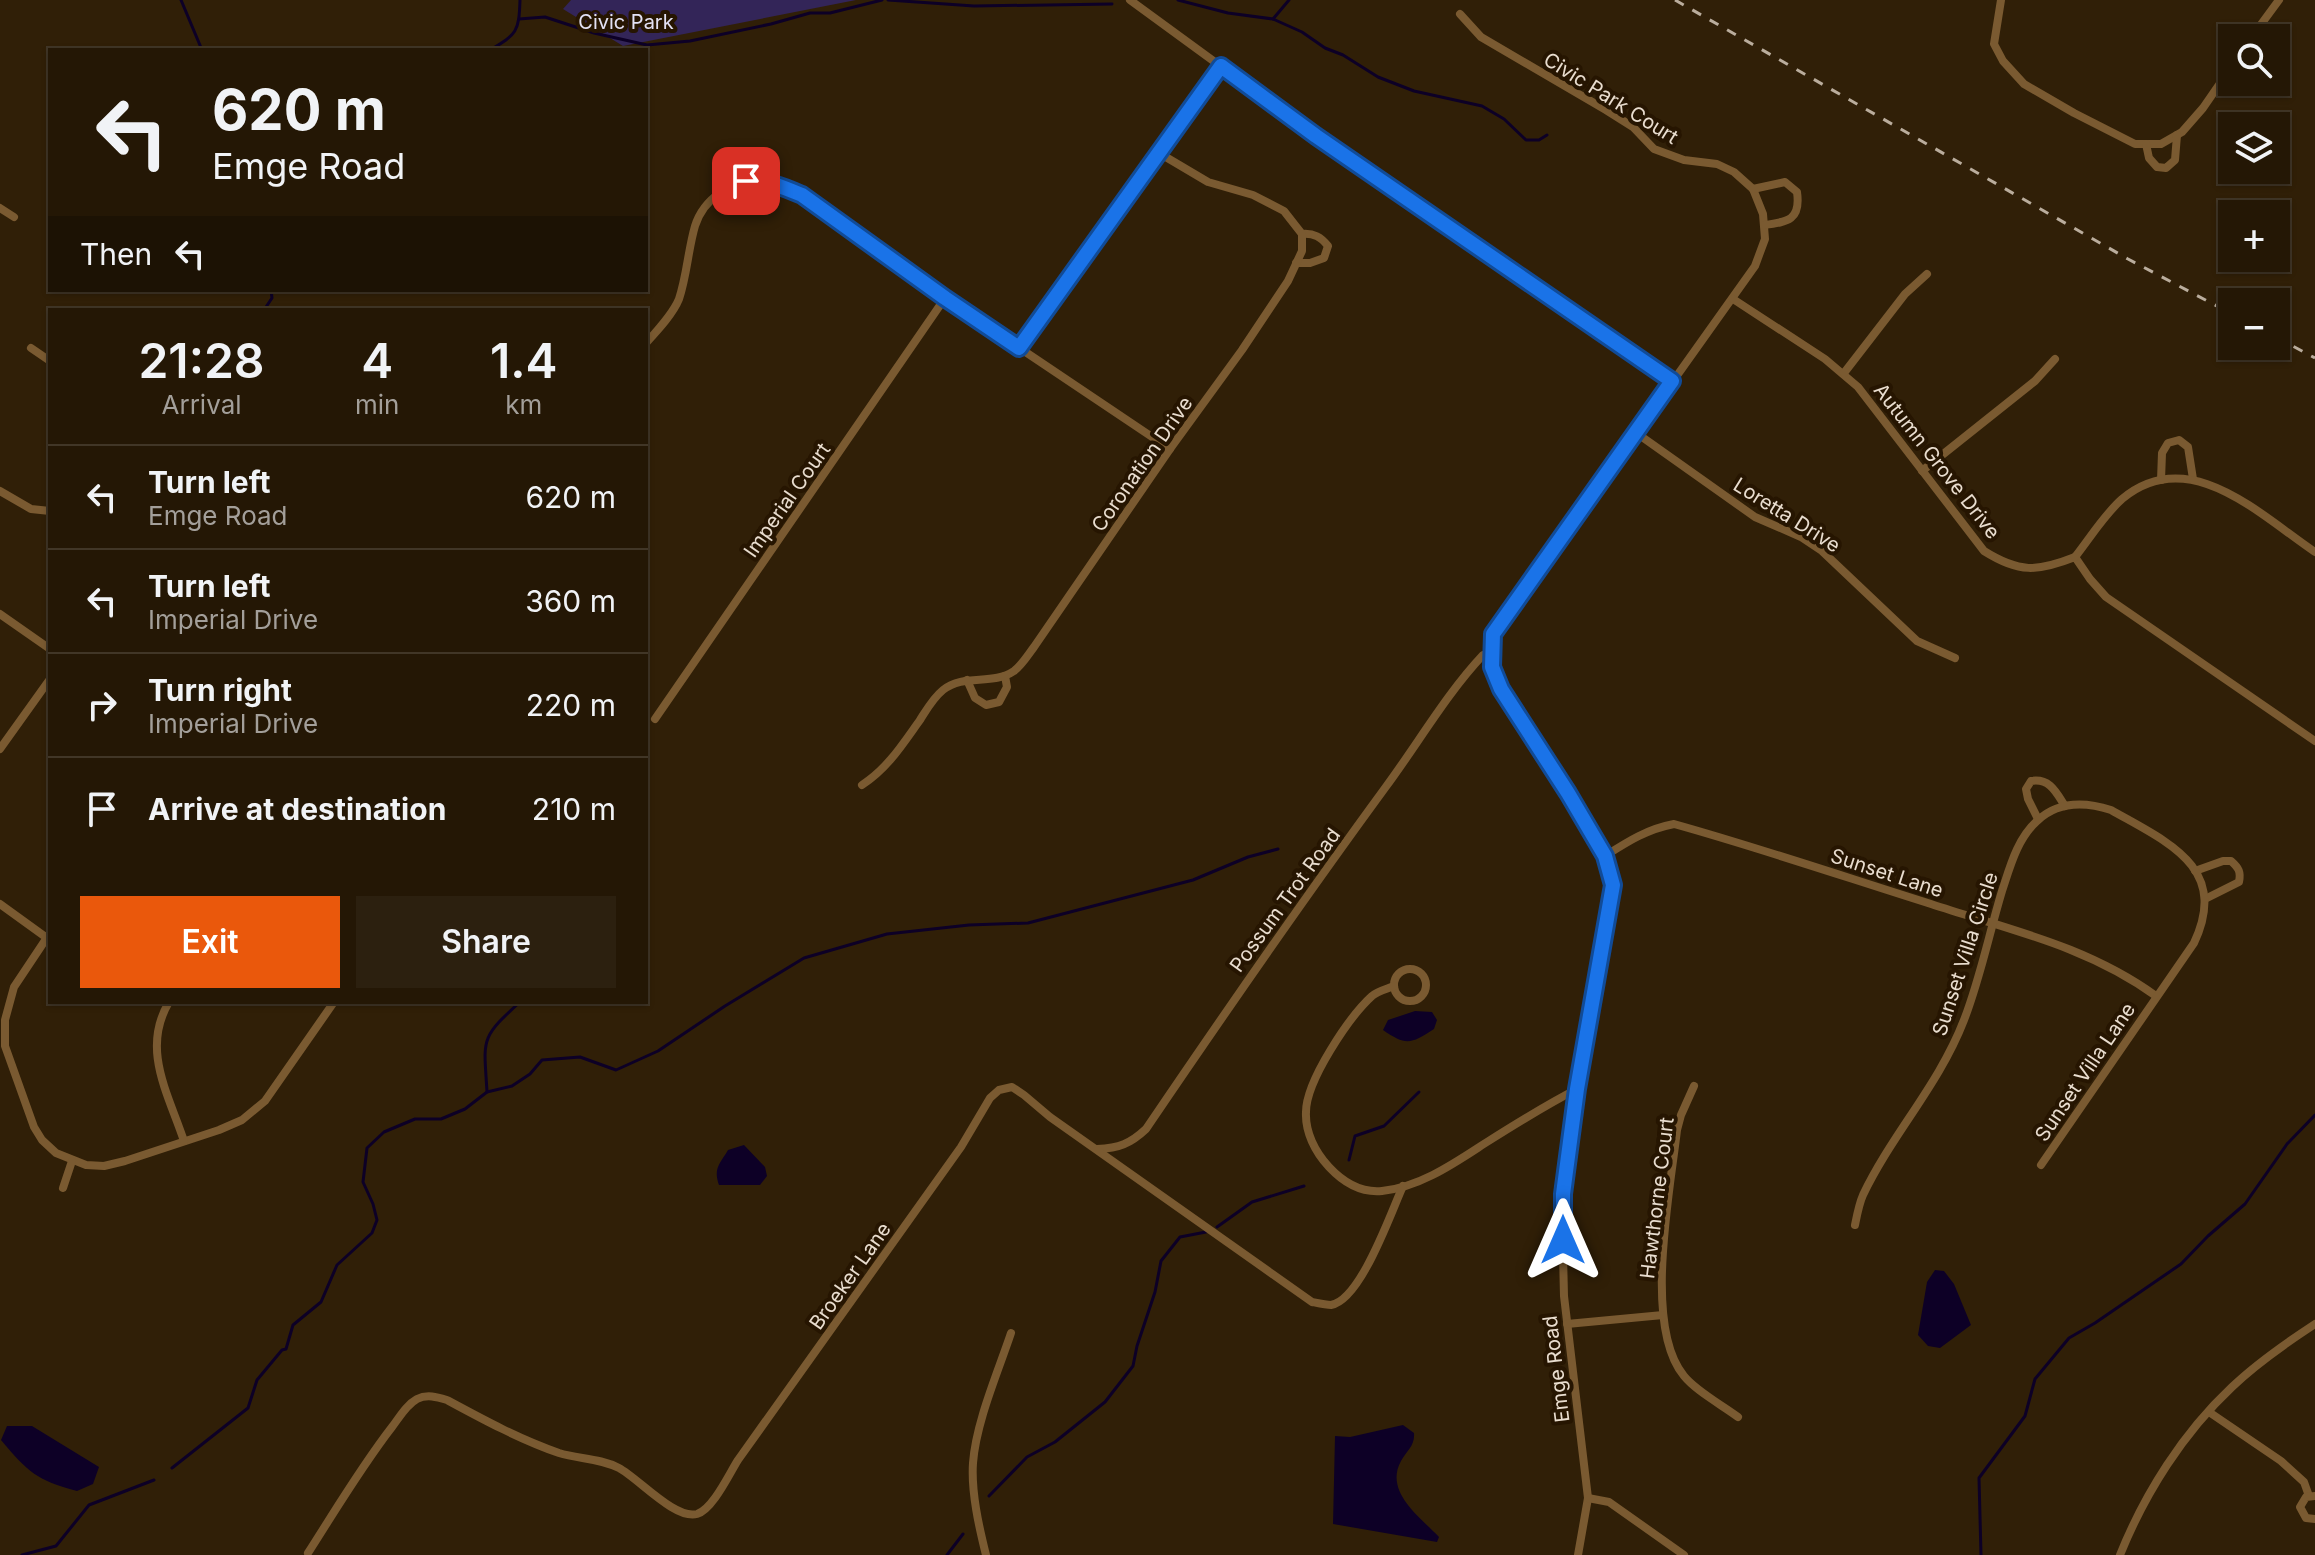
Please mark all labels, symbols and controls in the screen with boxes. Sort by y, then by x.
park label: Civic Park [578,10,674,34]
map controls [2218,24,2290,360]
button: search [2218,24,2290,96]
street label: Civic Park Court [1539,47,1683,149]
text: 620 m [212,76,386,144]
icon: left [80,80,184,184]
button: layers [2218,112,2290,184]
text: Emge Road [212,144,405,188]
pin [712,147,780,215]
icon: arrive [724,159,768,203]
button: + [2218,200,2290,272]
icon: left [168,232,212,276]
text: Then [80,236,152,272]
button: − [2218,288,2290,360]
text: 21:28 [138,331,265,390]
text: 4 [361,331,393,390]
text: 1.4 [490,331,558,390]
street label: Autumn Grove Drive [1869,379,2005,543]
text: Arrival [162,389,242,420]
text: min [355,389,399,420]
text: km [505,389,542,420]
street label: Coronation Drive [1086,392,1198,536]
street label: Imperial Court [739,438,836,562]
text: Turn left [148,464,270,500]
street label: Loretta Drive [1729,473,1845,557]
icon: left [80,475,124,519]
text: 620 m [525,479,616,515]
text: Emge Road [148,500,288,531]
text: Turn left [148,568,270,604]
icon: left [80,579,124,623]
text: 360 m [525,583,616,619]
text: Imperial Drive [148,604,318,635]
text: Turn right [148,672,292,708]
icon: right [80,683,124,727]
text: 220 m [526,687,616,723]
text: Imperial Drive [148,708,318,739]
icon: arrive [80,787,124,831]
text: Arrive at destination [148,791,446,827]
text: 210 m [532,791,616,827]
street label: Possum Trot Road [1225,823,1345,977]
street label: Sunset Lane [1828,844,1946,902]
street label: Sunset Villa Circle [1927,869,2003,1039]
button: Exit [80,896,340,988]
button: Share [356,896,616,988]
street label: Sunset Villa Lane [2030,998,2140,1146]
street label: Hawthorne Court [1635,1115,1679,1280]
position arrow [1521,1198,1605,1282]
street label: Broeker Lane [804,1218,896,1334]
street label: Emge Road [1538,1314,1574,1424]

